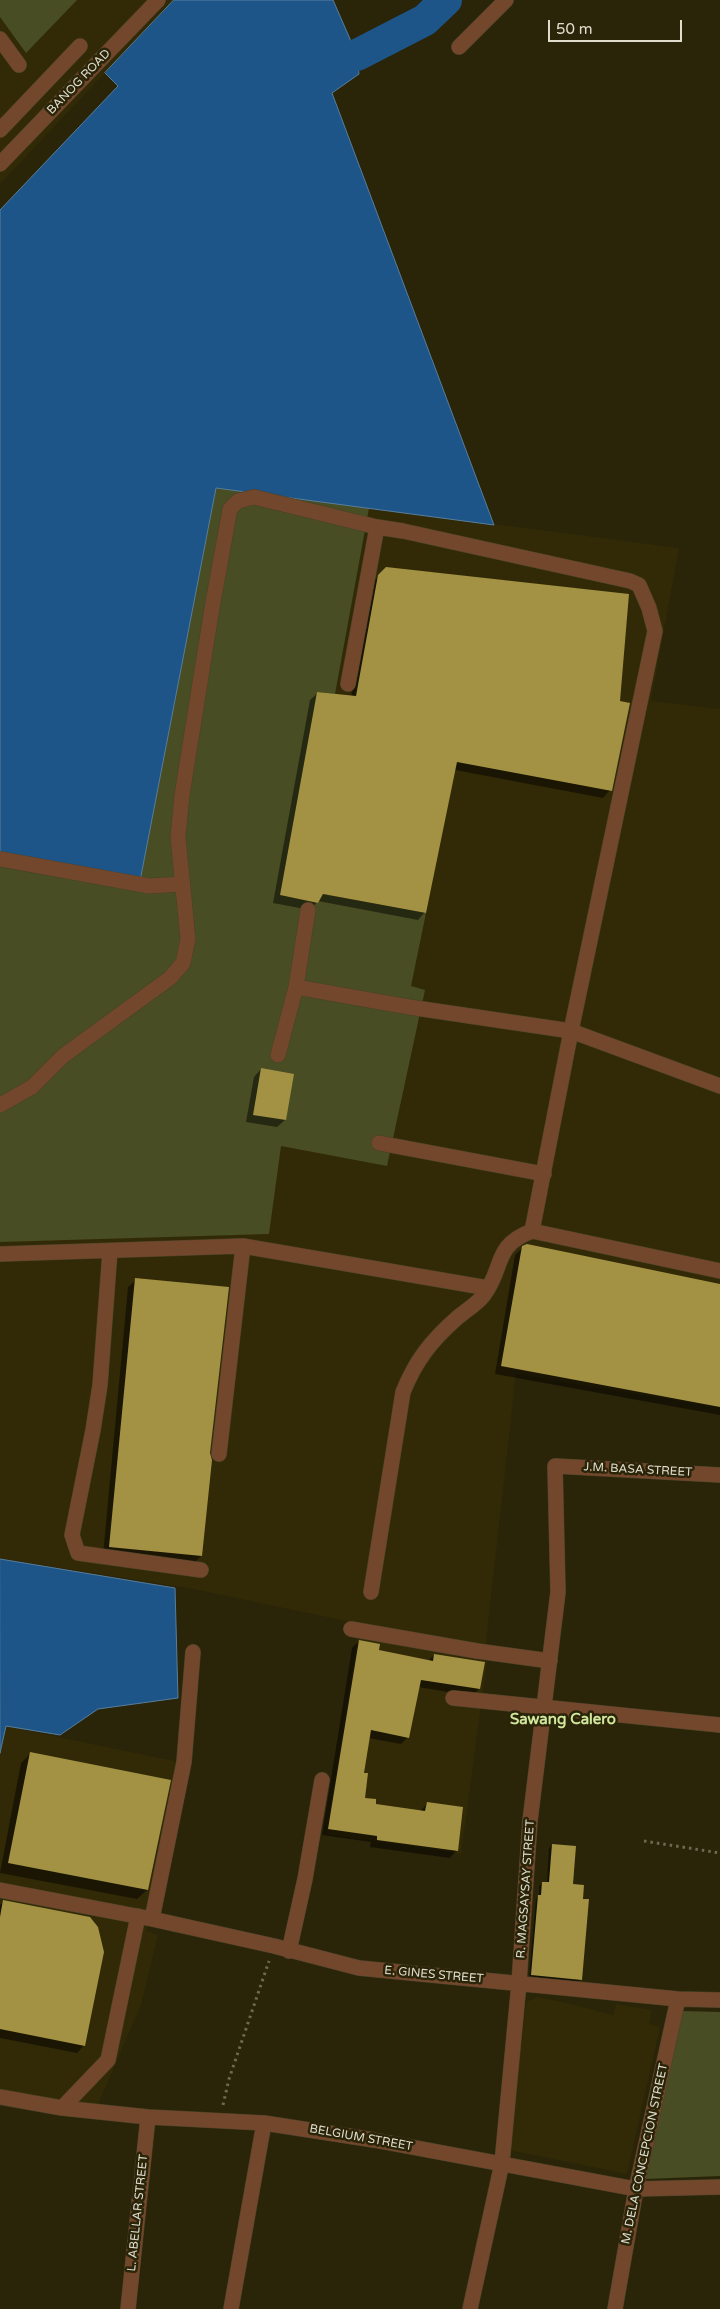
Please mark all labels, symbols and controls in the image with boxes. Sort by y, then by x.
scale bar [550,10,684,42]
text: 50 m [556,20,593,38]
street label: BANOG ROAD [44,46,114,118]
street label: J.M. BASA STREET [583,1460,693,1480]
district label: Sawang Calero [510,1711,616,1729]
street label: R. MAGSAYSAY STREET [514,1819,538,1959]
street label: E. GINES STREET [384,1963,484,1987]
street label: M. DELA CONCEPCION STREET [619,2062,671,2246]
street label: BELGIUM STREET [308,2122,414,2154]
street label: L. ABELLAR STREET [125,2154,151,2272]

